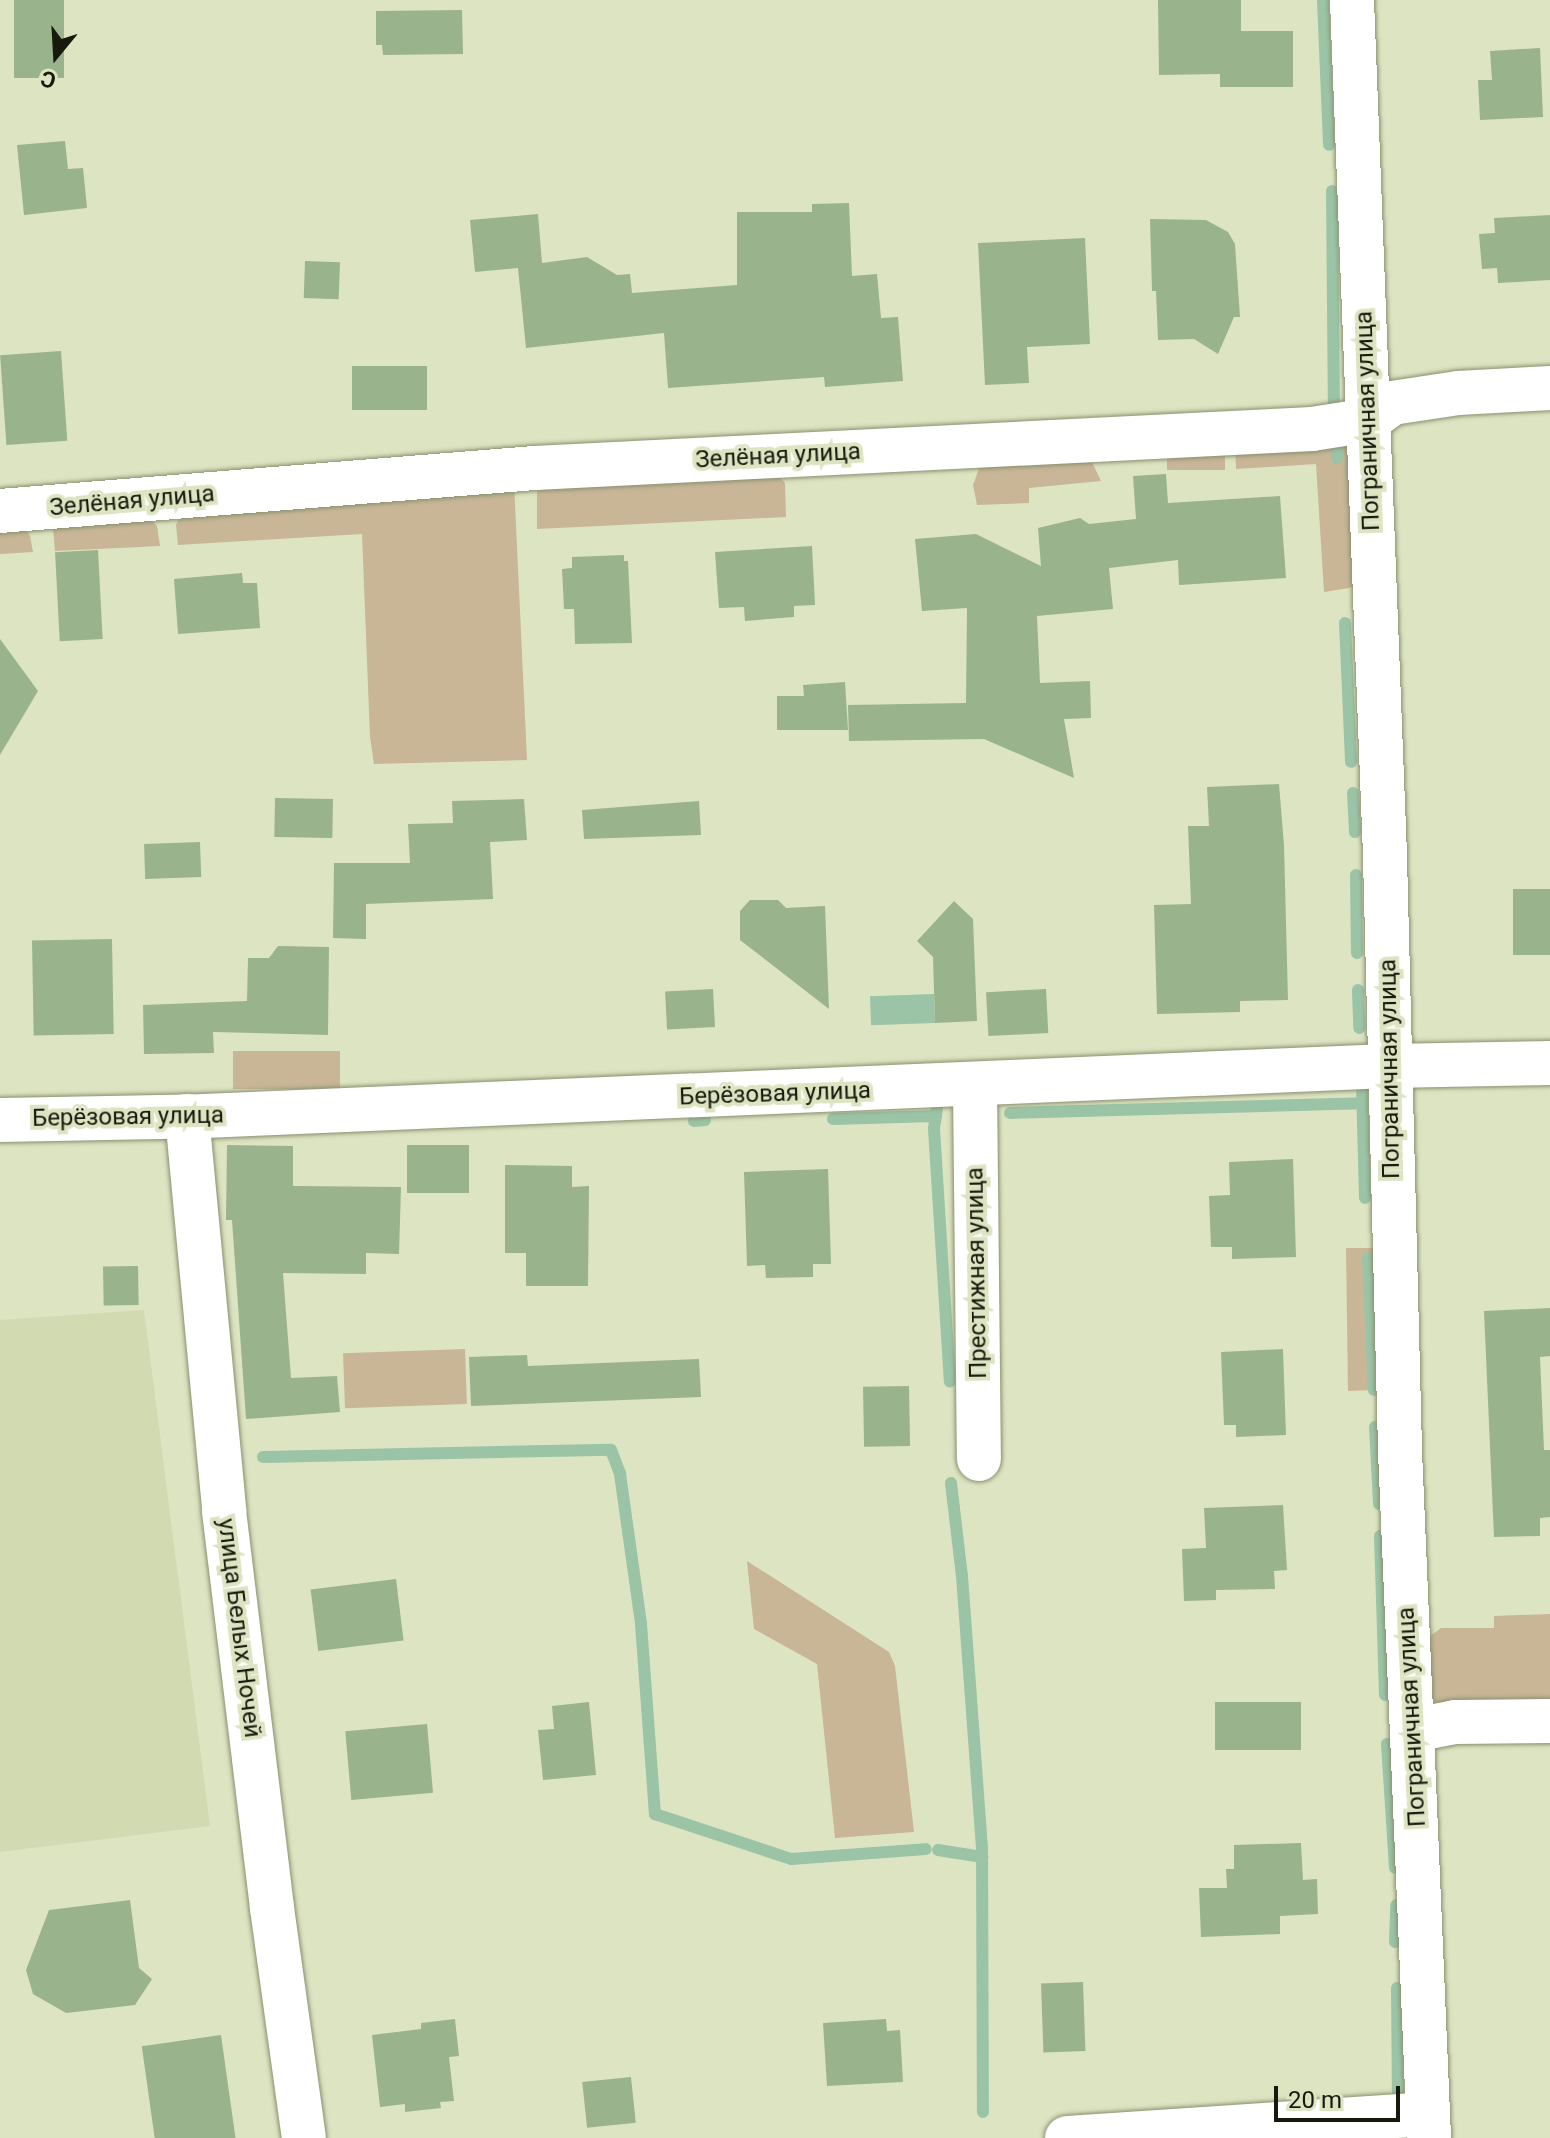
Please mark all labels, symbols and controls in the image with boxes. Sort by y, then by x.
north arrow [16,16,96,96]
text: С [38,65,59,93]
street label: Пограничная улица [1350,311,1386,531]
street label: Зелёная улица [695,437,861,475]
street label: Зелёная улица [48,479,216,523]
street label: Пограничная улица [1374,959,1406,1179]
street label: Берёзовая улица [679,1076,871,1112]
street label: Берёзовая улица [32,1101,224,1133]
street label: Престижная улица [961,1167,993,1379]
street label: улица Белых Ночей [211,1517,267,1739]
street label: Пограничная улица [1392,1606,1432,1828]
scale bar [1278,2070,1404,2120]
text: 20 m [1288,2086,1342,2114]

